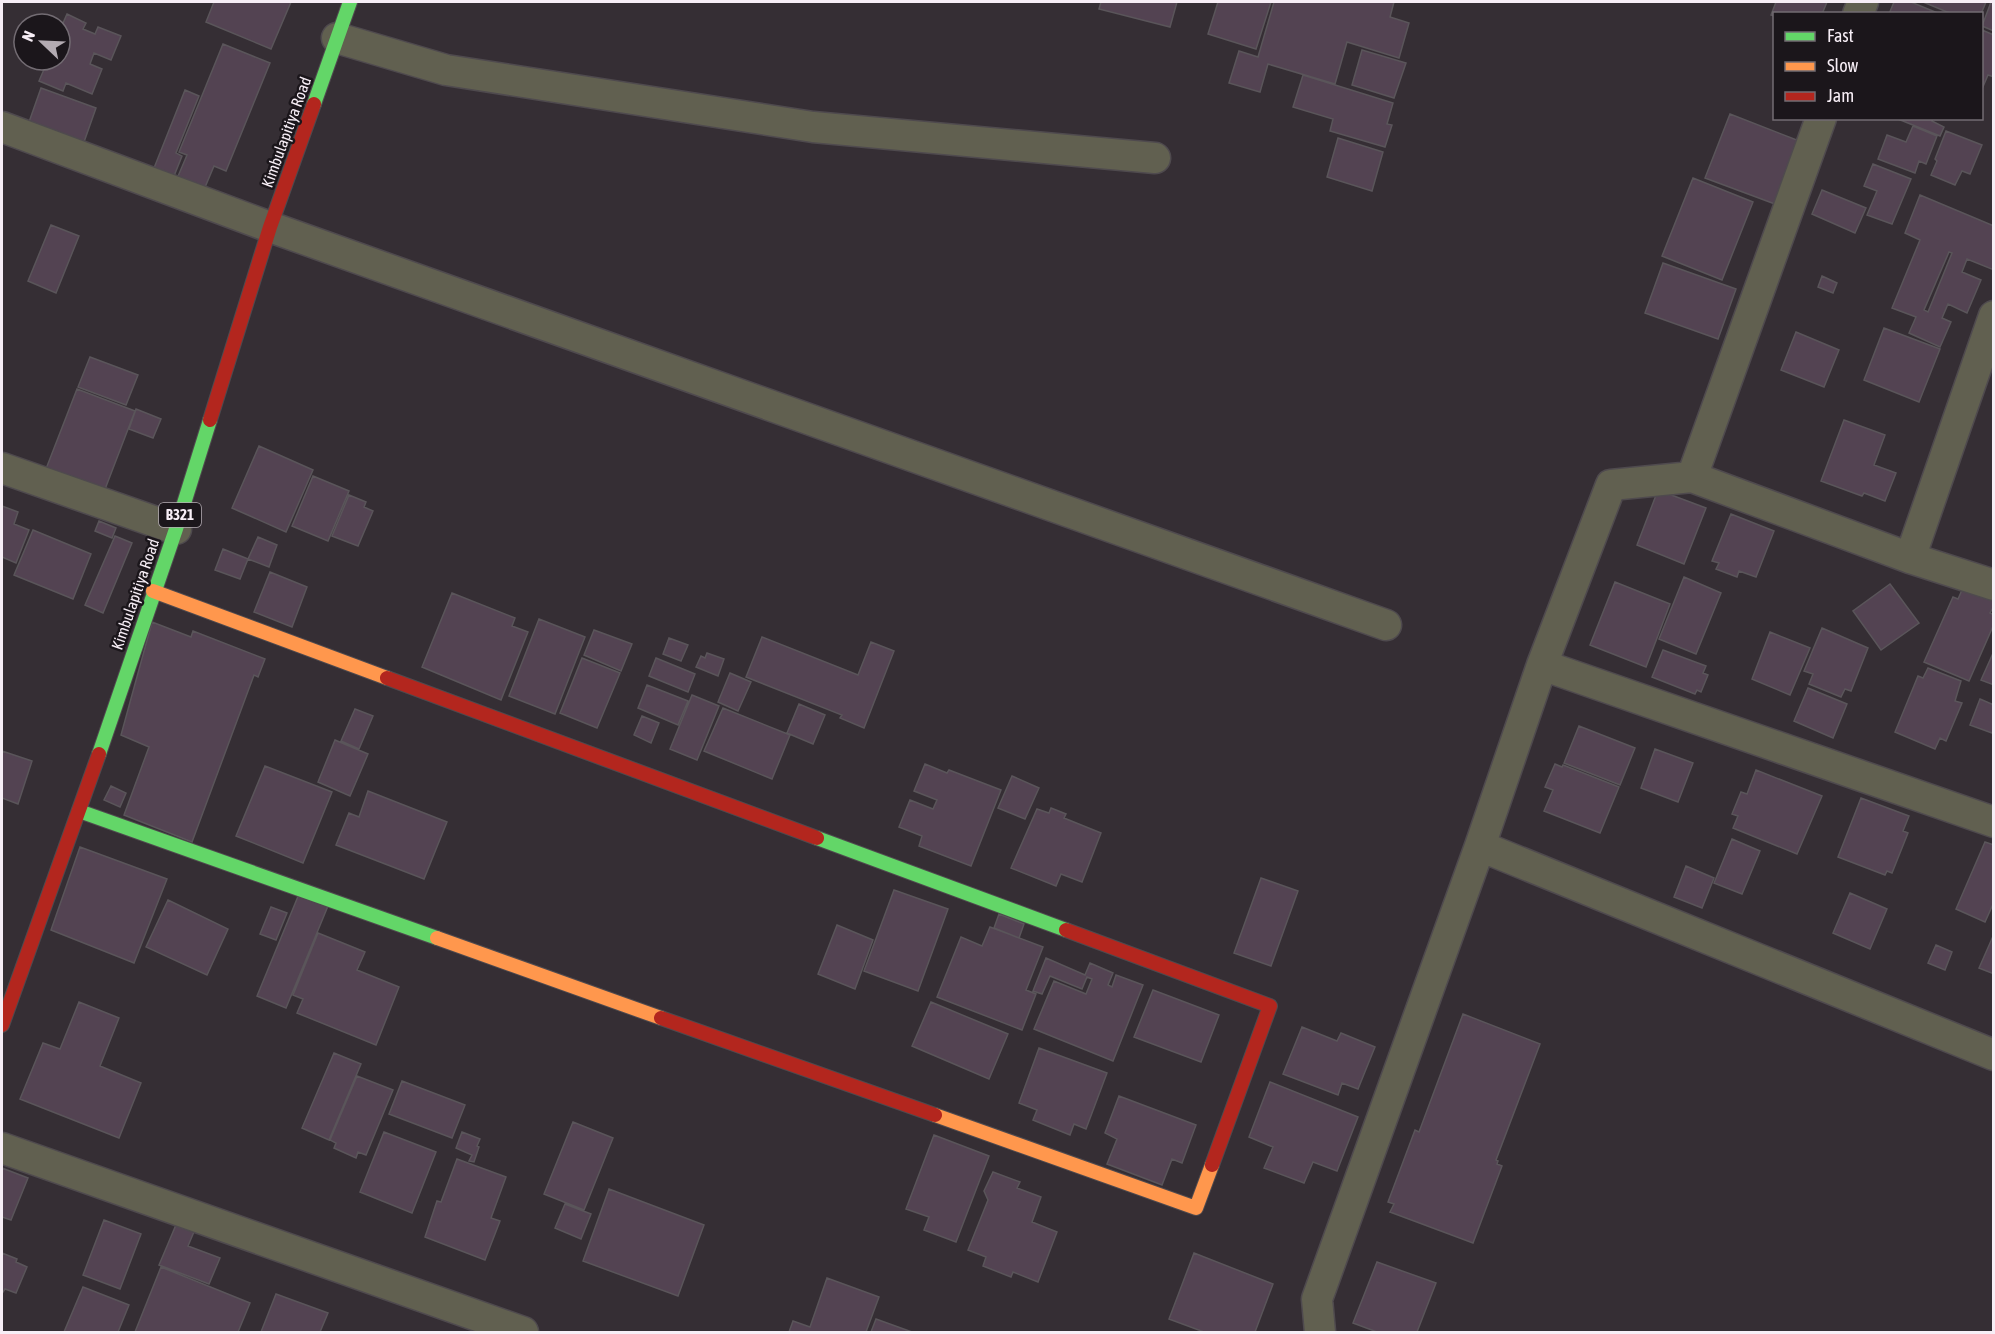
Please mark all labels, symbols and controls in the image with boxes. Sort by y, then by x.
north arrow [12,12,72,72]
legend [1773,12,1983,120]
text: Fast [1827,25,1854,46]
text: N [18,28,38,44]
text: Slow [1827,55,1858,76]
street label: Kimbulapitiya Road [258,74,315,190]
text: Jam [1827,85,1854,106]
road number: B321 [159,503,201,527]
street label: Kimbulapitiya Road [108,536,163,652]

